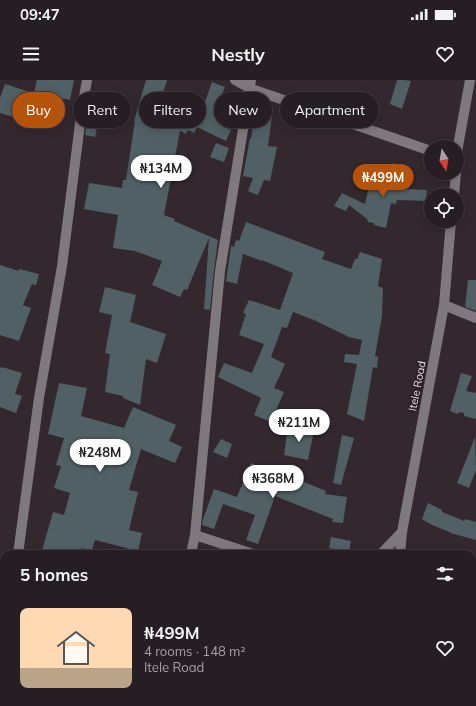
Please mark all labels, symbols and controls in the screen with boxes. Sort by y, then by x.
text: 09:47 [20,5,60,24]
icon: menu [20,43,42,65]
text: Nestly [211,43,265,66]
icon: heart [434,43,456,65]
chip: Buy [12,92,65,128]
chip: Rent [73,92,131,128]
chip: Filters [139,92,206,128]
chip: New [214,92,272,128]
chip: Apartment [280,92,379,128]
north arrow [424,140,464,180]
map controls [424,140,464,228]
pin: ₦134M [133,155,189,189]
text: ₦134M [140,160,182,176]
pin: ₦499M [355,164,411,198]
text: ₦499M [362,169,404,185]
button: locate [424,188,464,228]
street label: Itele Road [405,360,429,412]
pin: ₦211M [271,409,327,443]
text: ₦211M [278,414,320,430]
pin: ₦248M [72,439,128,473]
text: ₦248M [79,444,121,460]
pin: ₦368M [245,465,301,499]
text: ₦368M [252,470,294,486]
icon: filters [434,563,456,585]
text: 5 homes [20,564,88,585]
text: ₦499M [144,622,200,643]
icon: home [52,624,100,672]
icon: heart [434,637,456,659]
text: 4 rooms · 148 m² [144,643,245,659]
text: Itele Road [144,659,204,675]

